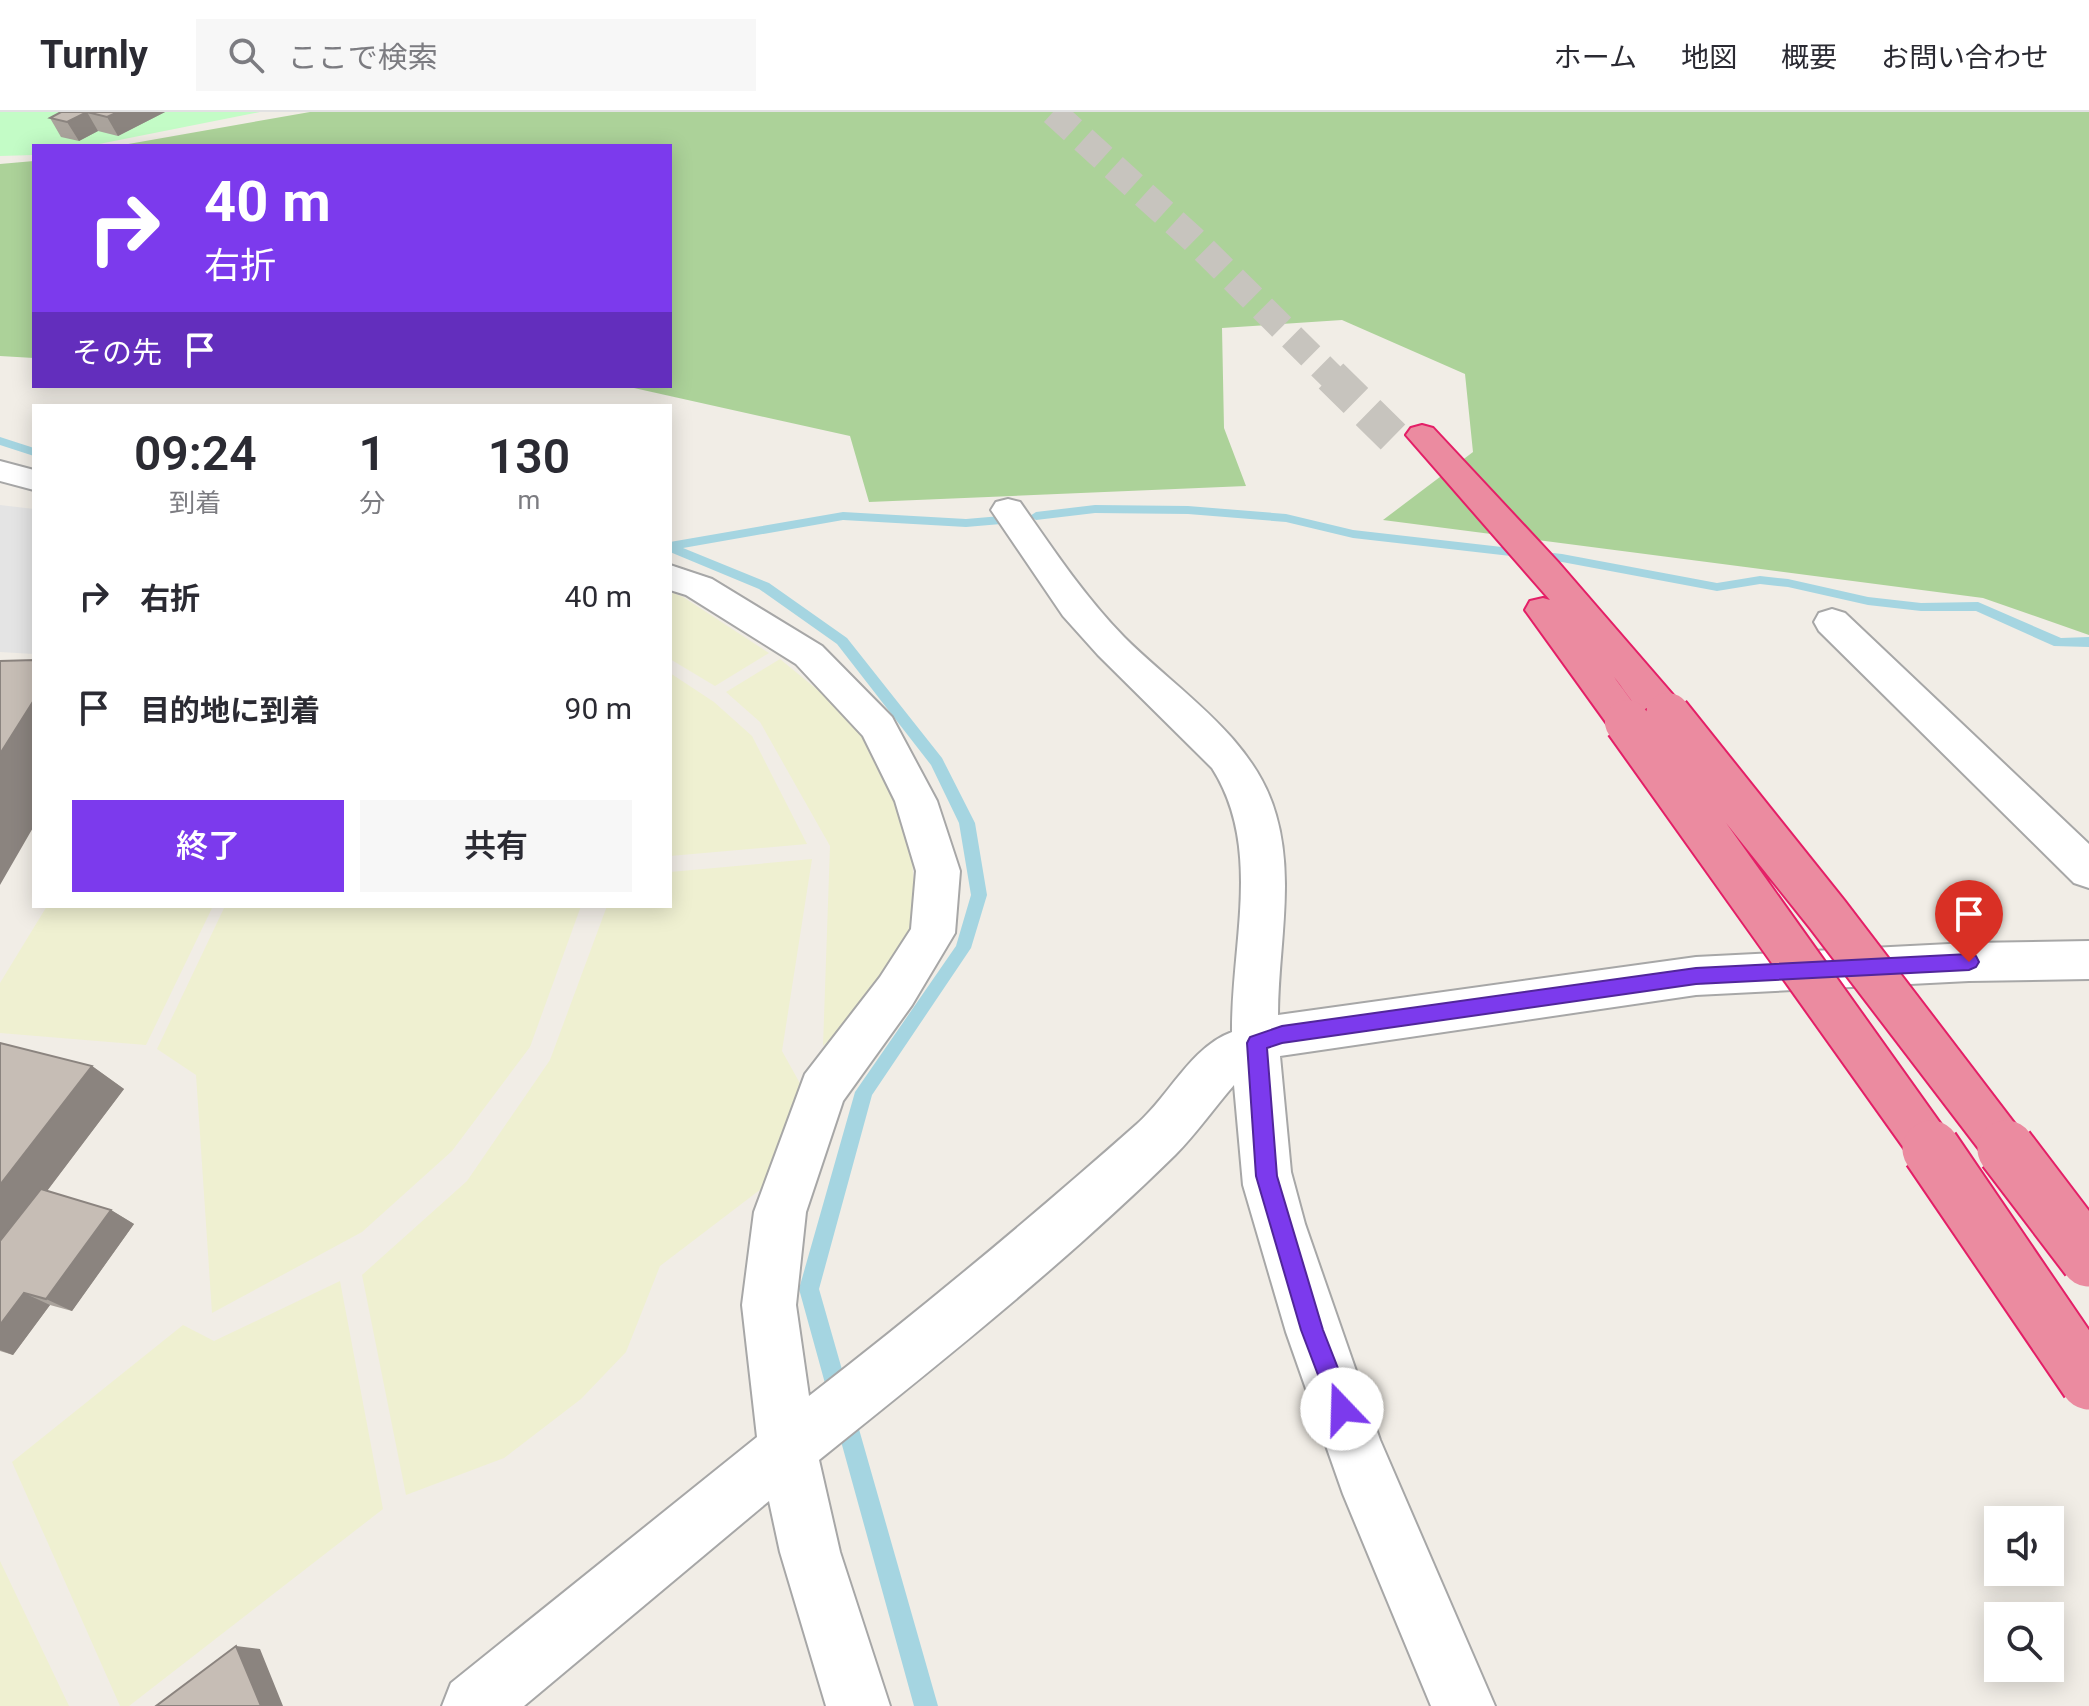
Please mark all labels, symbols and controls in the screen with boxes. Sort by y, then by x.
search box [196,19,756,91]
text: Turnly [40,33,148,77]
icon: search [224,33,268,77]
text: ここで検索 [288,40,438,75]
text: ホーム [1554,41,1637,74]
text: 地図 [1681,41,1737,74]
text: 概要 [1781,41,1837,74]
text: お問い合わせ [1881,41,2049,74]
text: 40 m [204,169,331,235]
icon: right [72,176,176,280]
text: 右折 [204,245,276,287]
icon: arrive [178,328,222,372]
text: その先 [72,335,162,370]
text: 09:24 [134,425,257,482]
text: 1 [359,425,386,482]
text: 130 [488,428,570,485]
text: m [518,485,540,515]
text: 到着 [169,488,221,518]
text: 分 [359,488,385,518]
icon: right [72,574,116,618]
text: 40 m [565,579,632,614]
text: 右折 [140,581,200,616]
icon: arrive [72,686,116,730]
text: 90 m [565,691,632,726]
text: 目的地に到着 [140,693,320,728]
button: 終了 [72,800,344,892]
button: 共有 [360,800,632,892]
pin [1935,880,2003,962]
icon: arrive [1947,892,1991,936]
position arrow [1300,1367,1384,1451]
map controls [1984,1506,2064,1682]
button: sound [1984,1506,2064,1586]
button: search [1984,1602,2064,1682]

